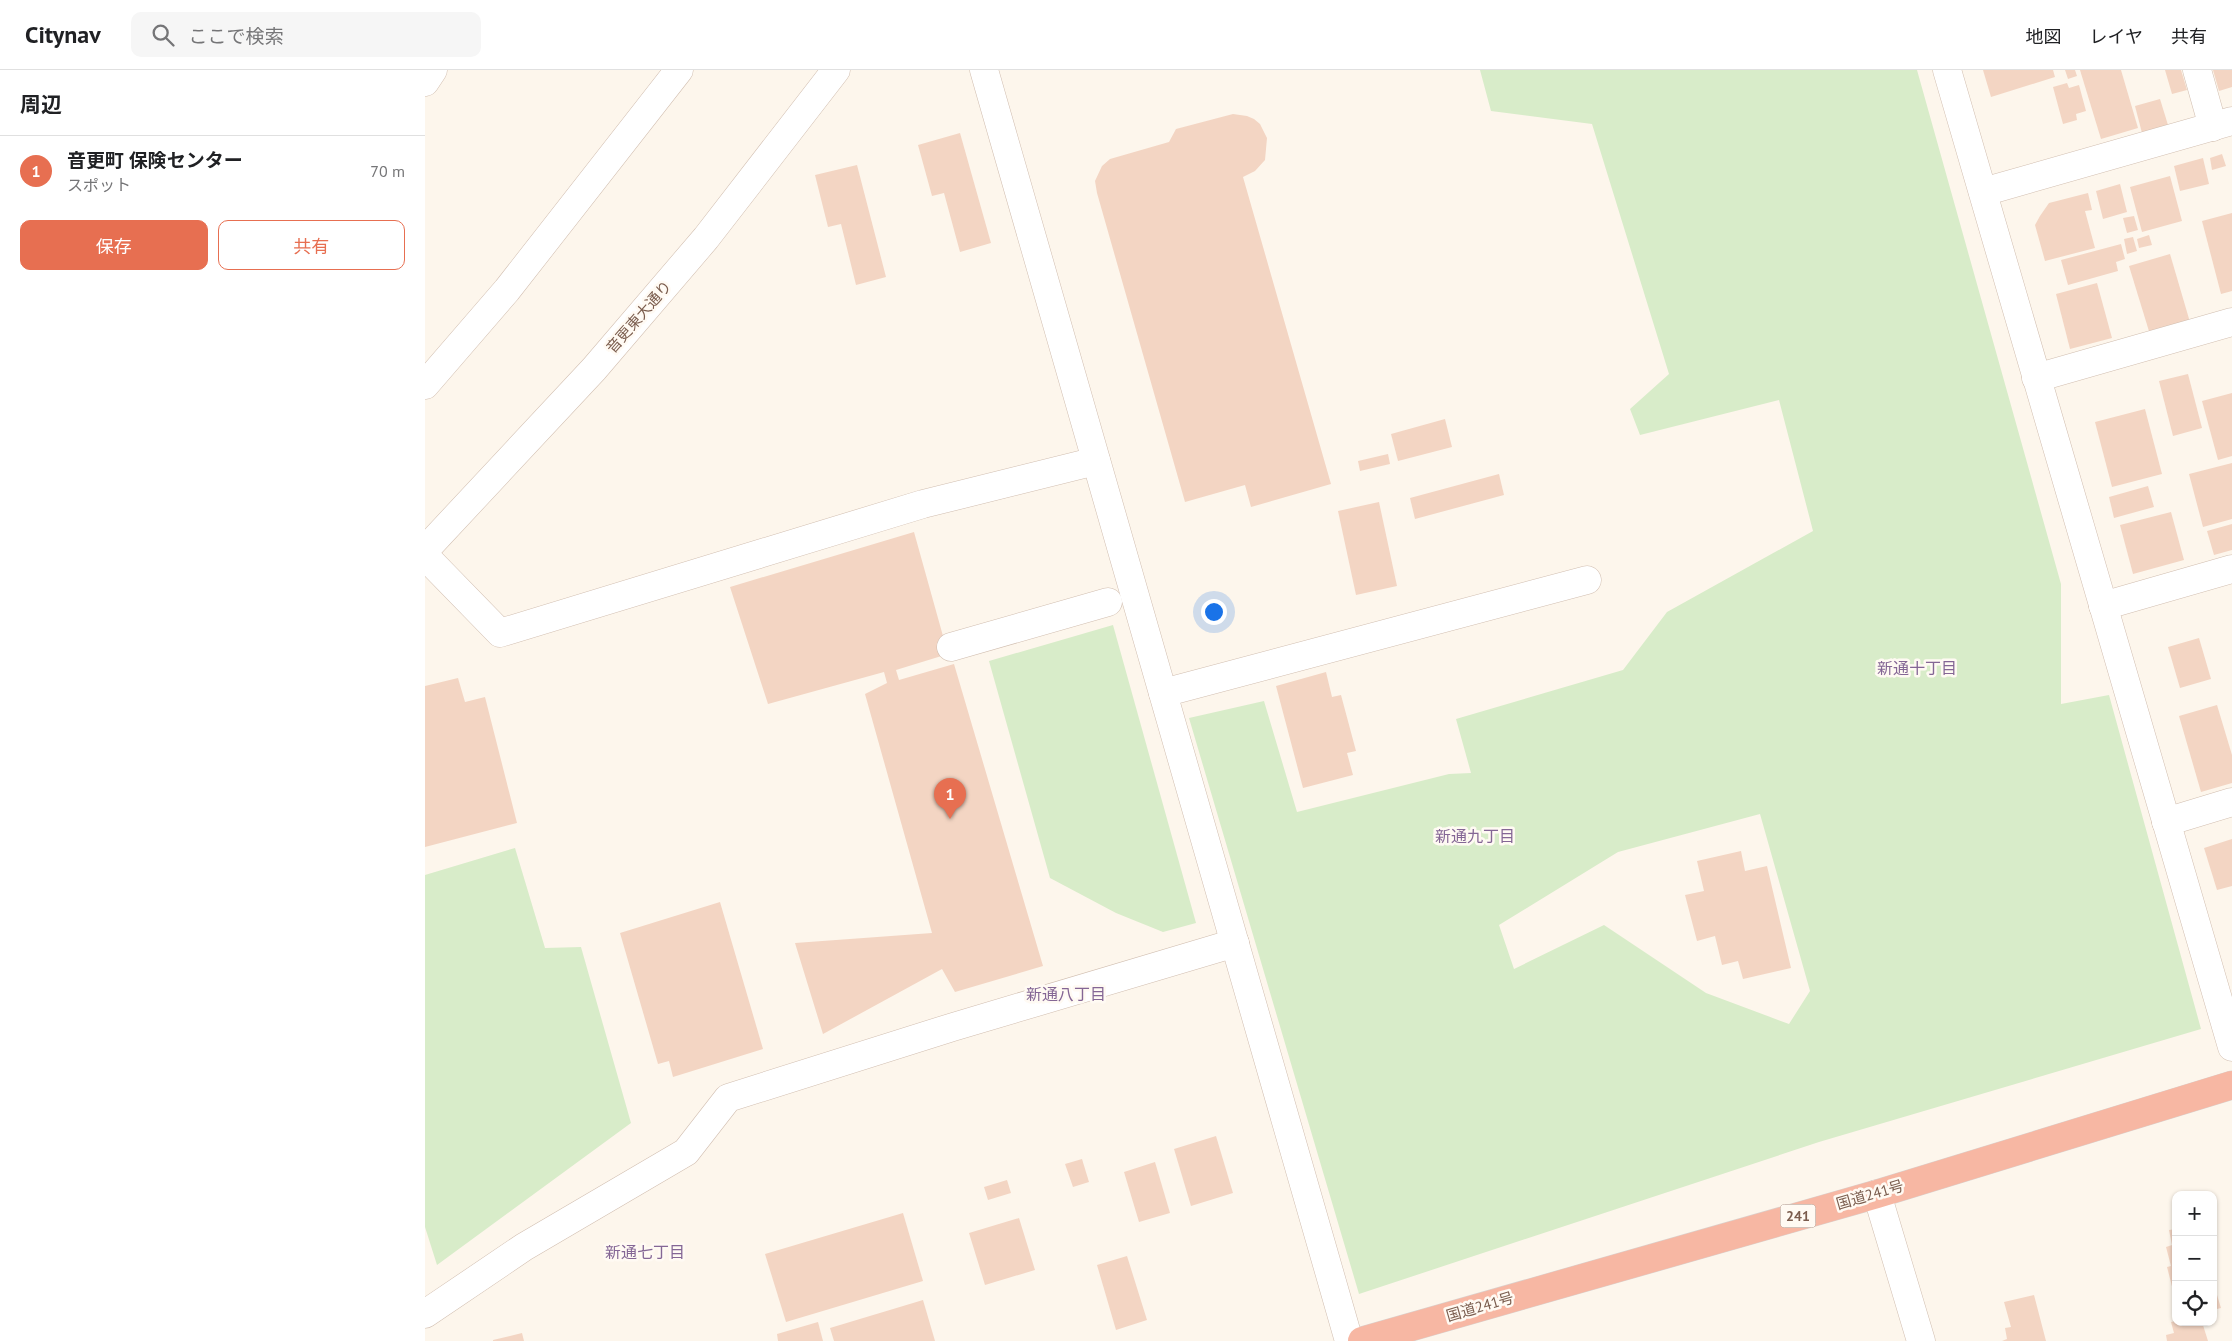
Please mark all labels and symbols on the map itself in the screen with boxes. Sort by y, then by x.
street label: 音更東大通り [602,276,675,357]
your location [1201,599,1227,625]
district label: 新通十丁目 [1877,658,1957,678]
pin: 1 [934,778,966,819]
district label: 新通九丁目 [1435,826,1515,846]
district label: 新通八丁目 [1026,984,1106,1004]
street label: 国道241号 [1834,1176,1906,1213]
road number: 241 [1781,1204,1815,1228]
district label: 新通七丁目 [605,1242,685,1262]
street label: 国道241号 [1444,1288,1516,1325]

